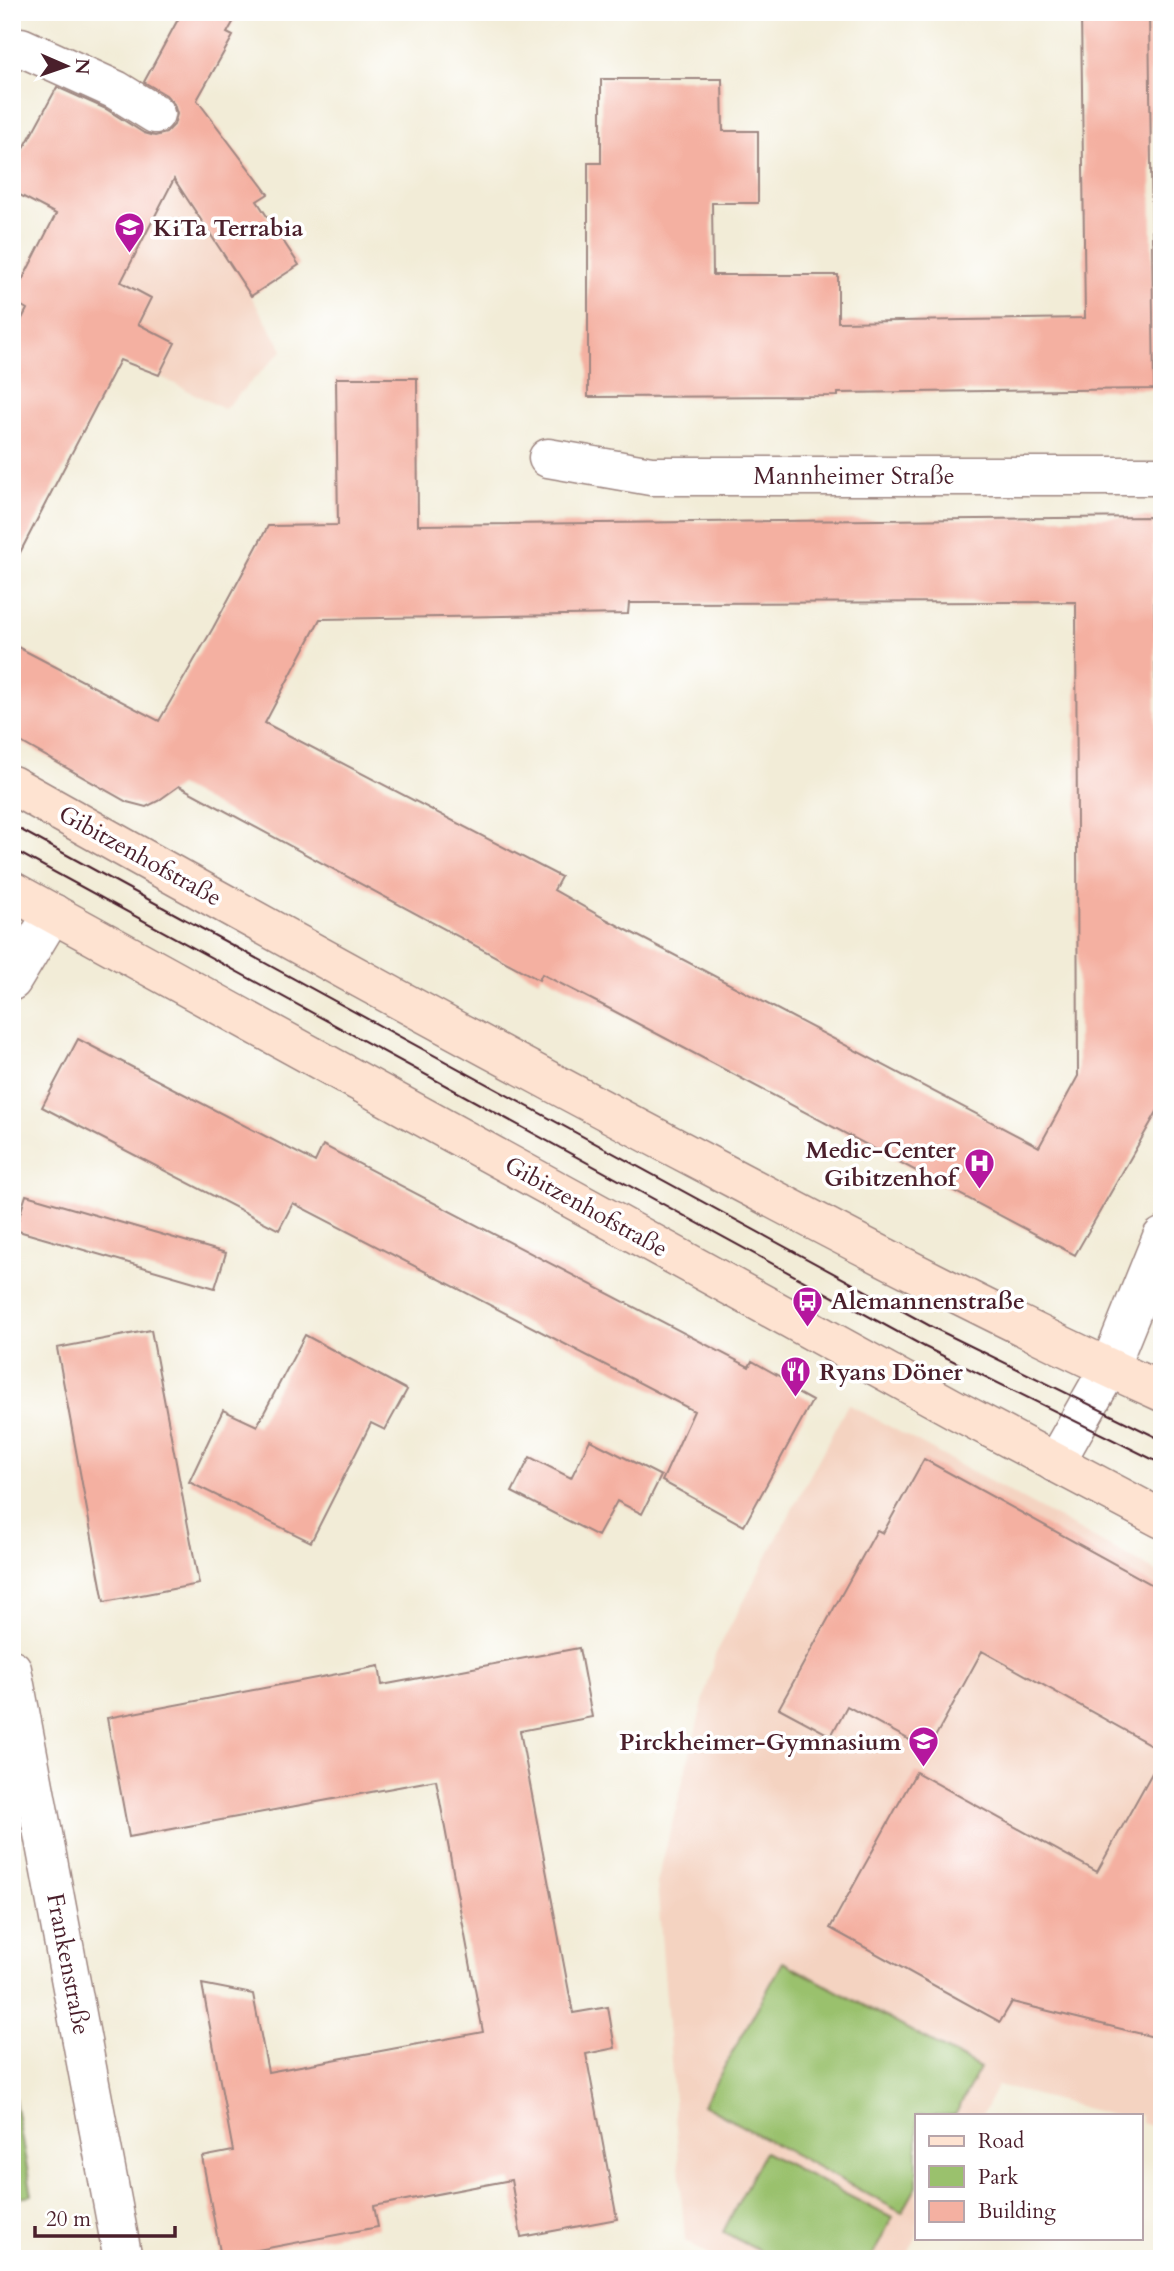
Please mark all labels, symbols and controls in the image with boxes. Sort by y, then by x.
north arrow [32,32,102,102]
text: N [69,58,95,76]
school or university icon: KiTa Terrabia [113,211,147,255]
place label: KiTa Terrabia [153,212,303,245]
street label: Mannheimer Straße [753,460,955,493]
street label: Gibitzenhofstraße [53,798,227,914]
place label: Medic-Center Gibitzenhof [805,1134,960,1195]
hospital icon: Medic-Center Gibitzenhof [962,1147,996,1191]
street label: Gibitzenhofstraße [499,1149,673,1265]
bus stop icon: Alemannenstraße [791,1284,825,1328]
place label: Alemannenstraße [831,1285,1025,1318]
restaurant icon: Ryans Döner [779,1355,813,1399]
place label: Ryans Döner [819,1356,963,1389]
school or university icon: Pirckheimer-Gymnasium [907,1725,941,1769]
place label: Pirckheimer-Gymnasium [619,1726,902,1759]
street label: Frankenstraße [38,1890,98,2038]
legend [915,2114,1142,2240]
text: Road [978,2127,1024,2156]
text: Park [978,2163,1019,2192]
scale bar [35,2194,175,2238]
text: Building [978,2197,1056,2226]
text: 20 m [46,2205,91,2234]

